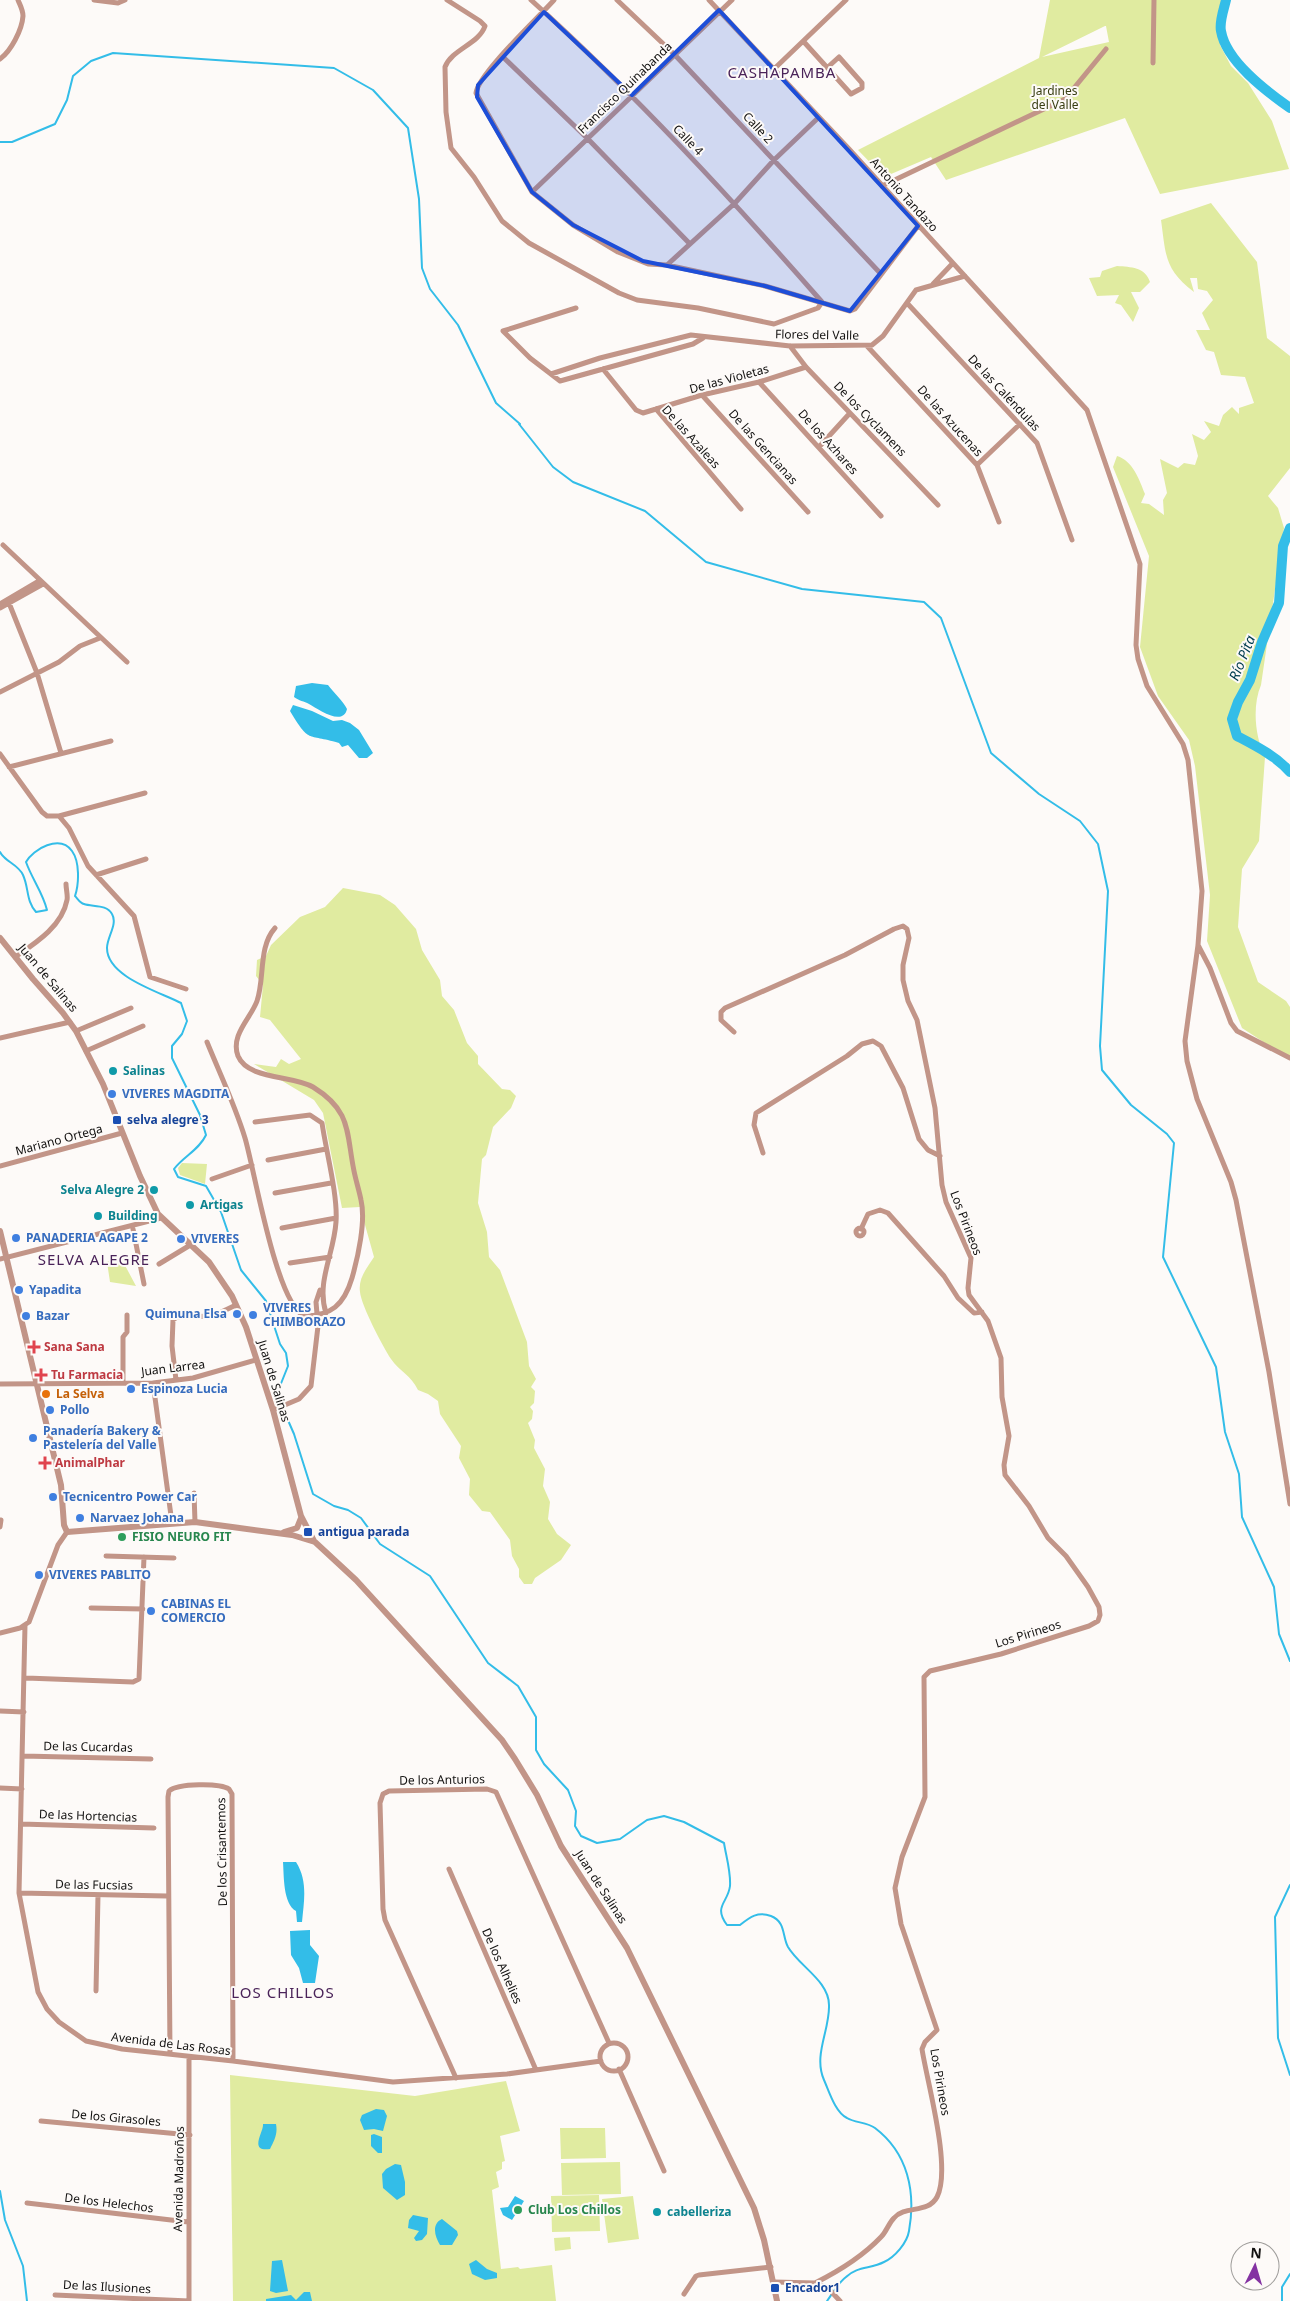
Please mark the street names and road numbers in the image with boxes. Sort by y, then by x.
street label: Francisco Quinabanda [574,38,676,137]
street label: Calle 2 [739,108,777,147]
street label: Calle 4 [669,120,708,159]
street label: Antonio Tandazo [866,154,942,235]
street label: Flores del Valle [775,325,859,344]
street label: De las Caléndulas [964,351,1045,435]
street label: De las Violetas [687,360,771,397]
street label: De los Cyclamens [830,377,911,460]
street label: De las Azucenas [914,381,987,460]
street label: De las Azaleas [658,401,725,472]
street label: De las Gencianas [725,405,802,488]
street label: De los Azhares [794,405,862,478]
street label: Juan de Salinas [14,939,82,1016]
street label: Mariano Ortega [13,1120,104,1159]
street label: Los Pirineos [946,1188,987,1258]
street label: Juan de Salinas [254,1337,295,1424]
street label: Juan Larrea [139,1355,206,1380]
street label: Los Pirineos [993,1615,1063,1652]
street label: De las Cucardas [43,1737,133,1756]
street label: De los Anturios [399,1770,485,1789]
street label: De los Crisantemos [212,1797,231,1907]
street label: De las Hortencias [39,1805,138,1826]
street label: Juan de Salinas [571,1846,632,1927]
street label: De las Fucsias [55,1875,133,1894]
street label: De los Alhelies [478,1925,527,2007]
street label: Avenida de Las Rosas [110,2028,232,2059]
street label: Los Pirineos [926,2047,955,2117]
street label: De los Girasoles [71,2105,162,2130]
street label: Avenida Madroños [169,2126,188,2232]
street label: De los Helechos [64,2189,155,2216]
street label: De las Ilusiones [63,2276,152,2297]

